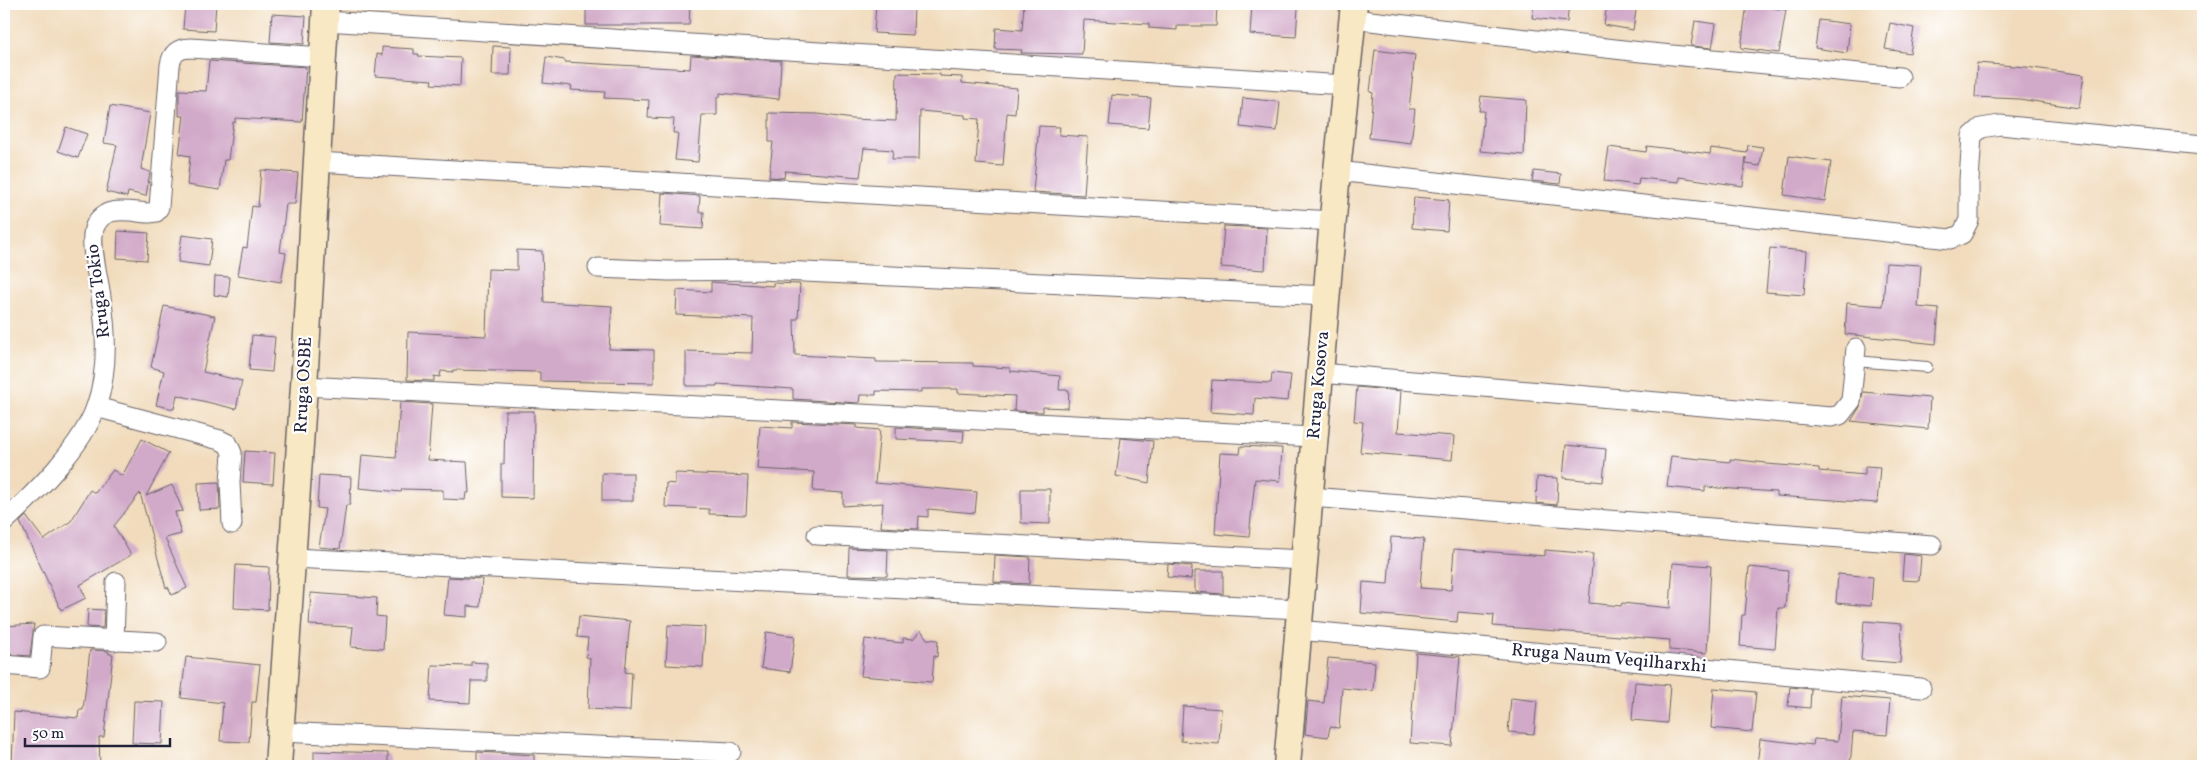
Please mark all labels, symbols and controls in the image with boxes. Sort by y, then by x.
street label: Rruga Tokio [81,242,117,340]
street label: Rruga Kosova [1302,330,1336,440]
street label: Rruga OSBE [289,336,319,434]
street label: Rruga Naum Veqilharxhi [1510,638,1708,680]
scale bar [25,715,170,747]
text: 50 m [32,724,64,745]

